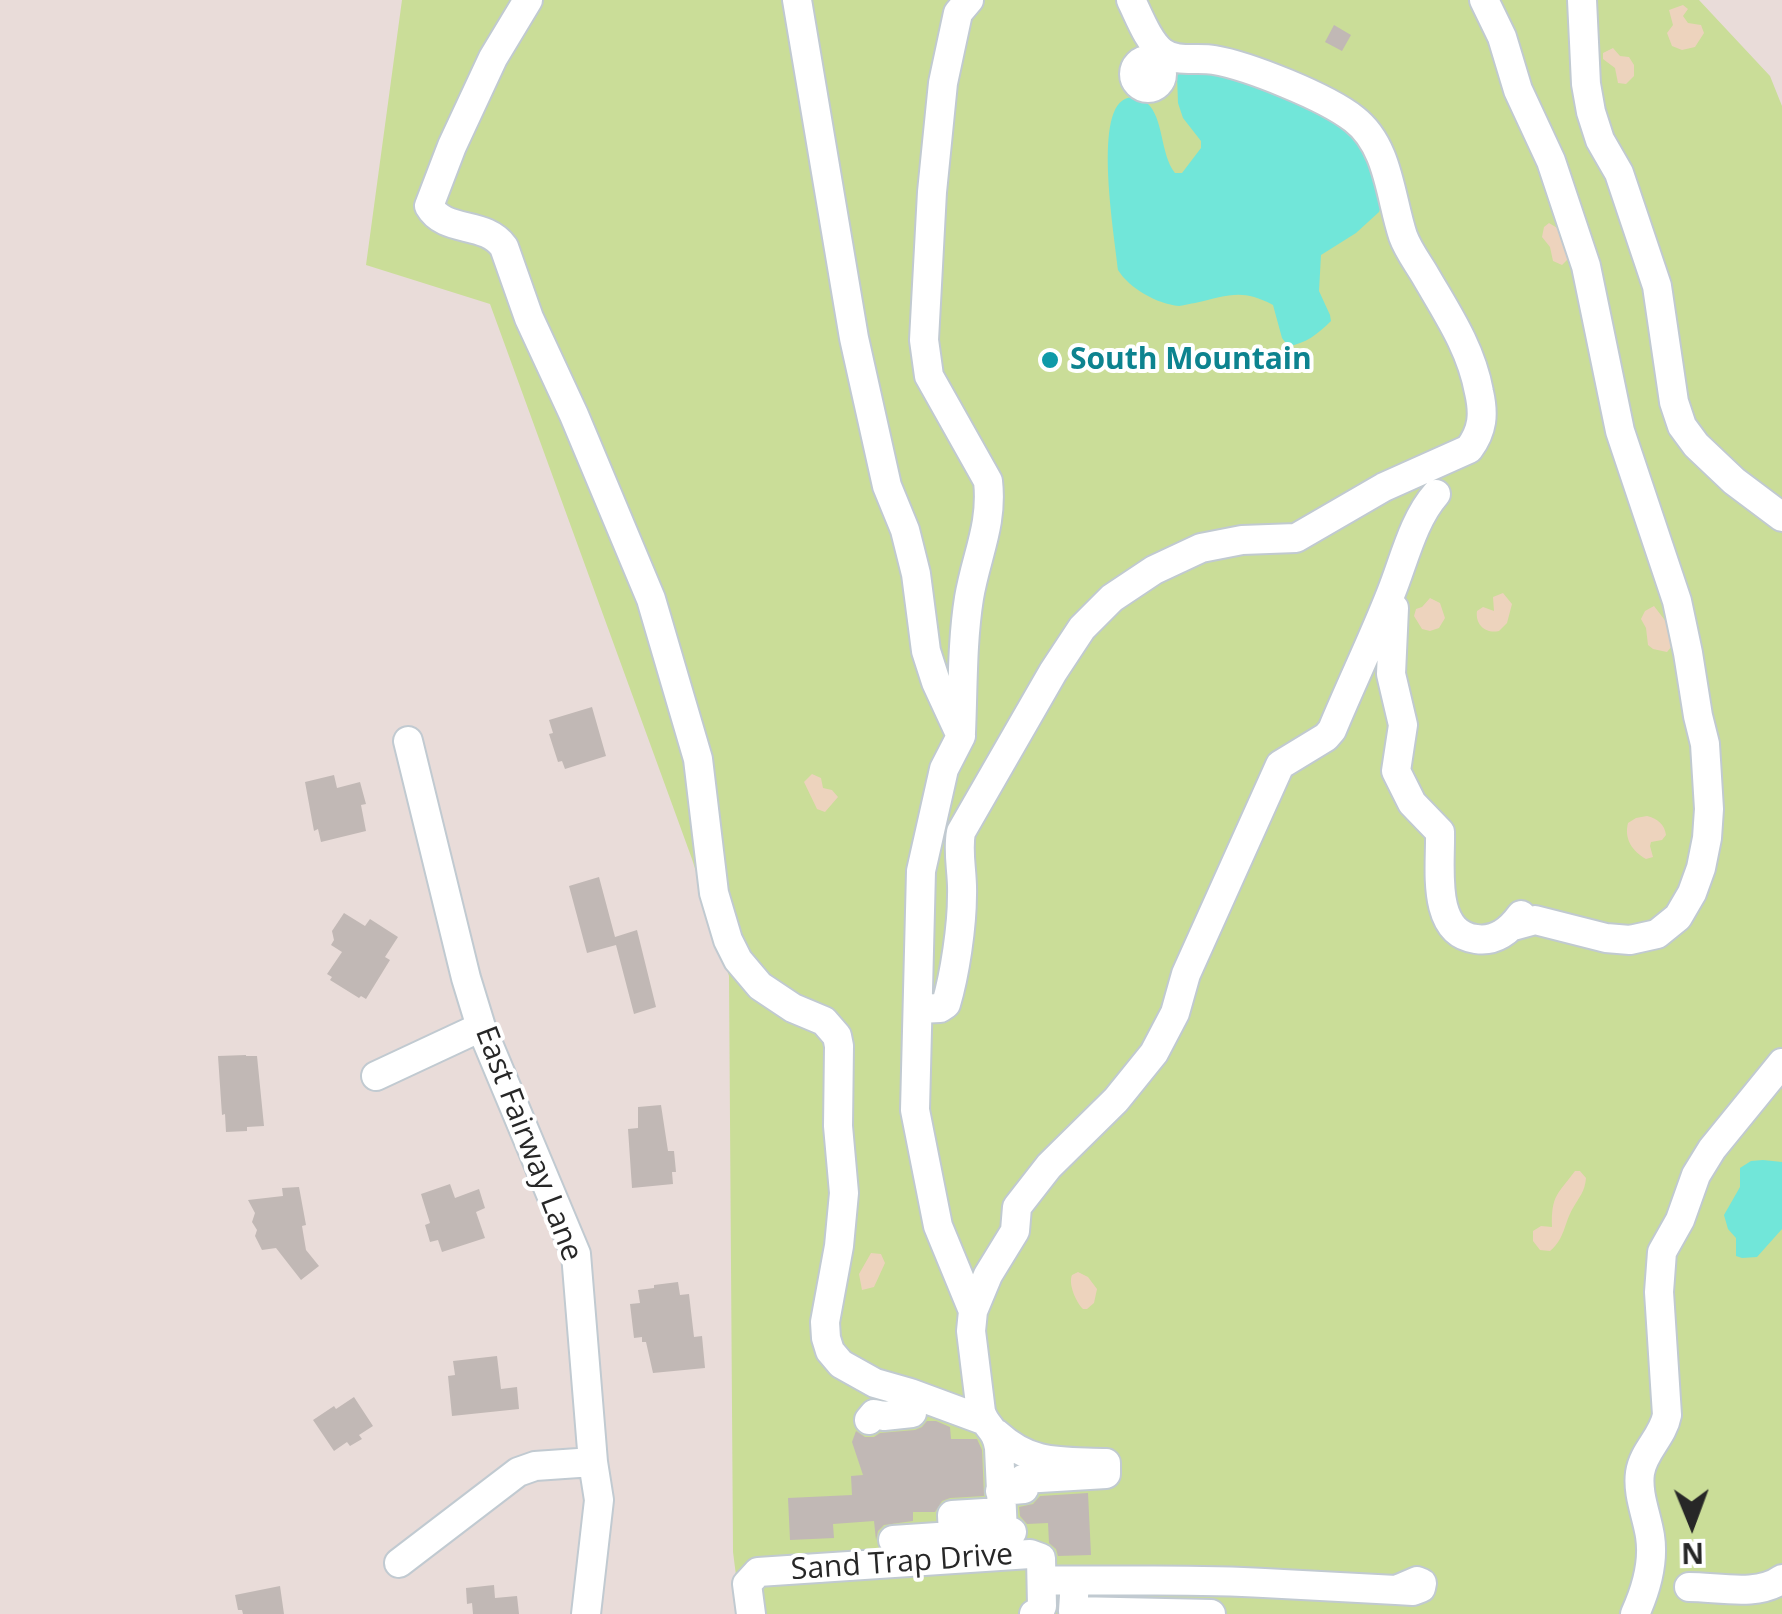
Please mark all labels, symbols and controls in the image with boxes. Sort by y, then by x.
place label: South Mountain [1070,342,1312,378]
marker: South Mountain [1039,349,1061,371]
street label: East Fairway Lane [467,1022,589,1266]
north arrow [1642,1474,1742,1574]
text: N [1681,1535,1704,1573]
street label: Sand Trap Drive [790,1537,1014,1589]

